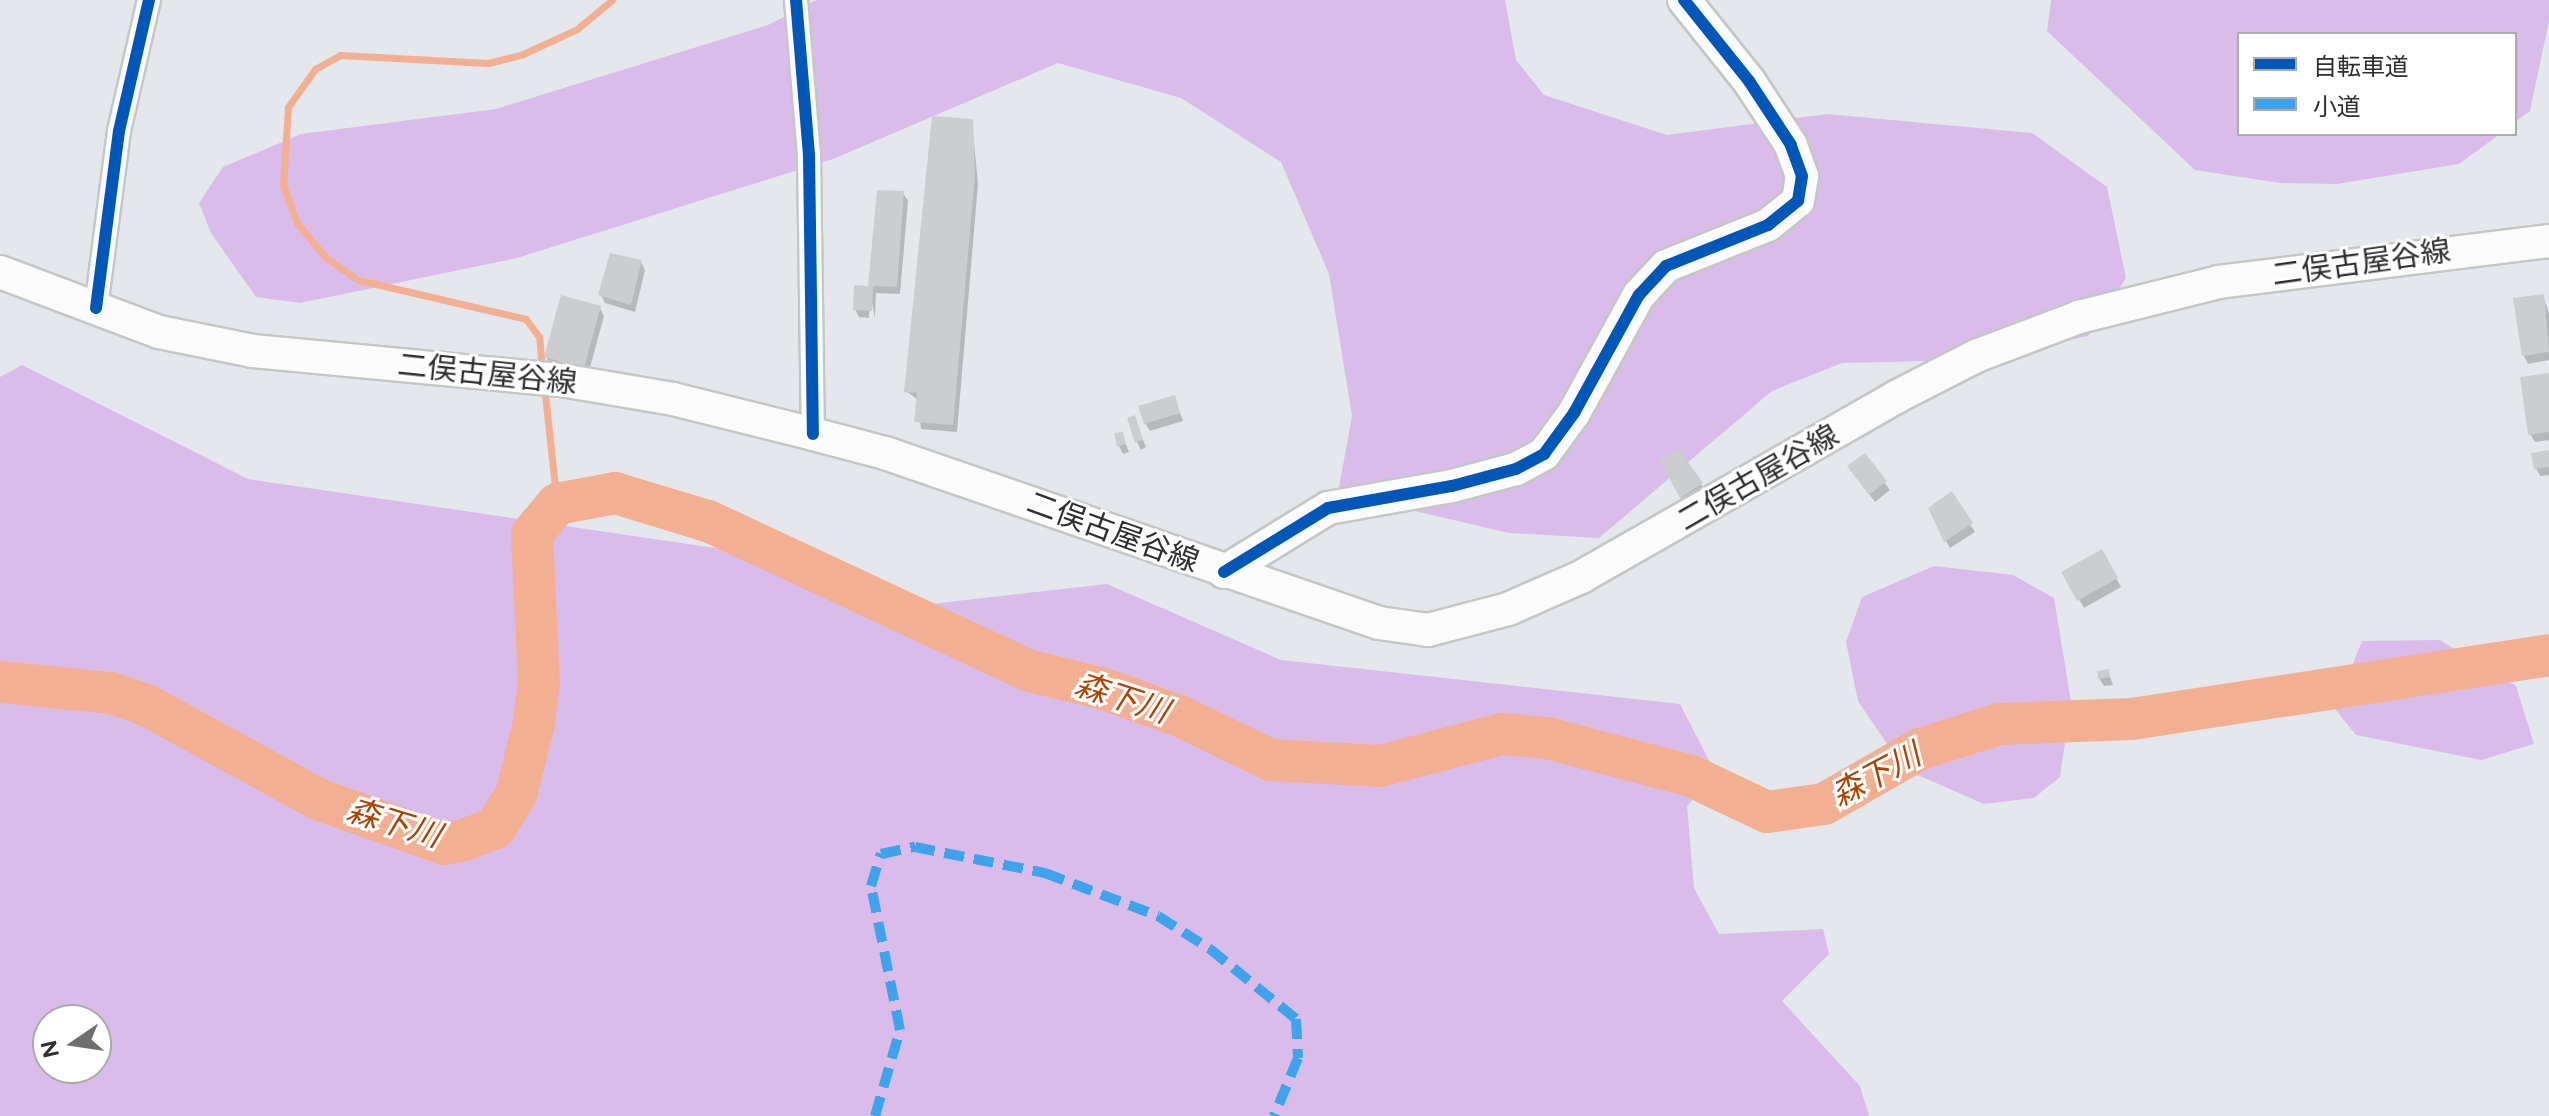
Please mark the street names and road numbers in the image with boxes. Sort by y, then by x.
street label: 二俣古屋谷線 [2269,233,2453,293]
street label: 二俣古屋谷線 [396,347,578,401]
street label: 二俣古屋谷線 [1671,417,1845,539]
street label: 二俣古屋谷線 [1022,484,1204,580]

